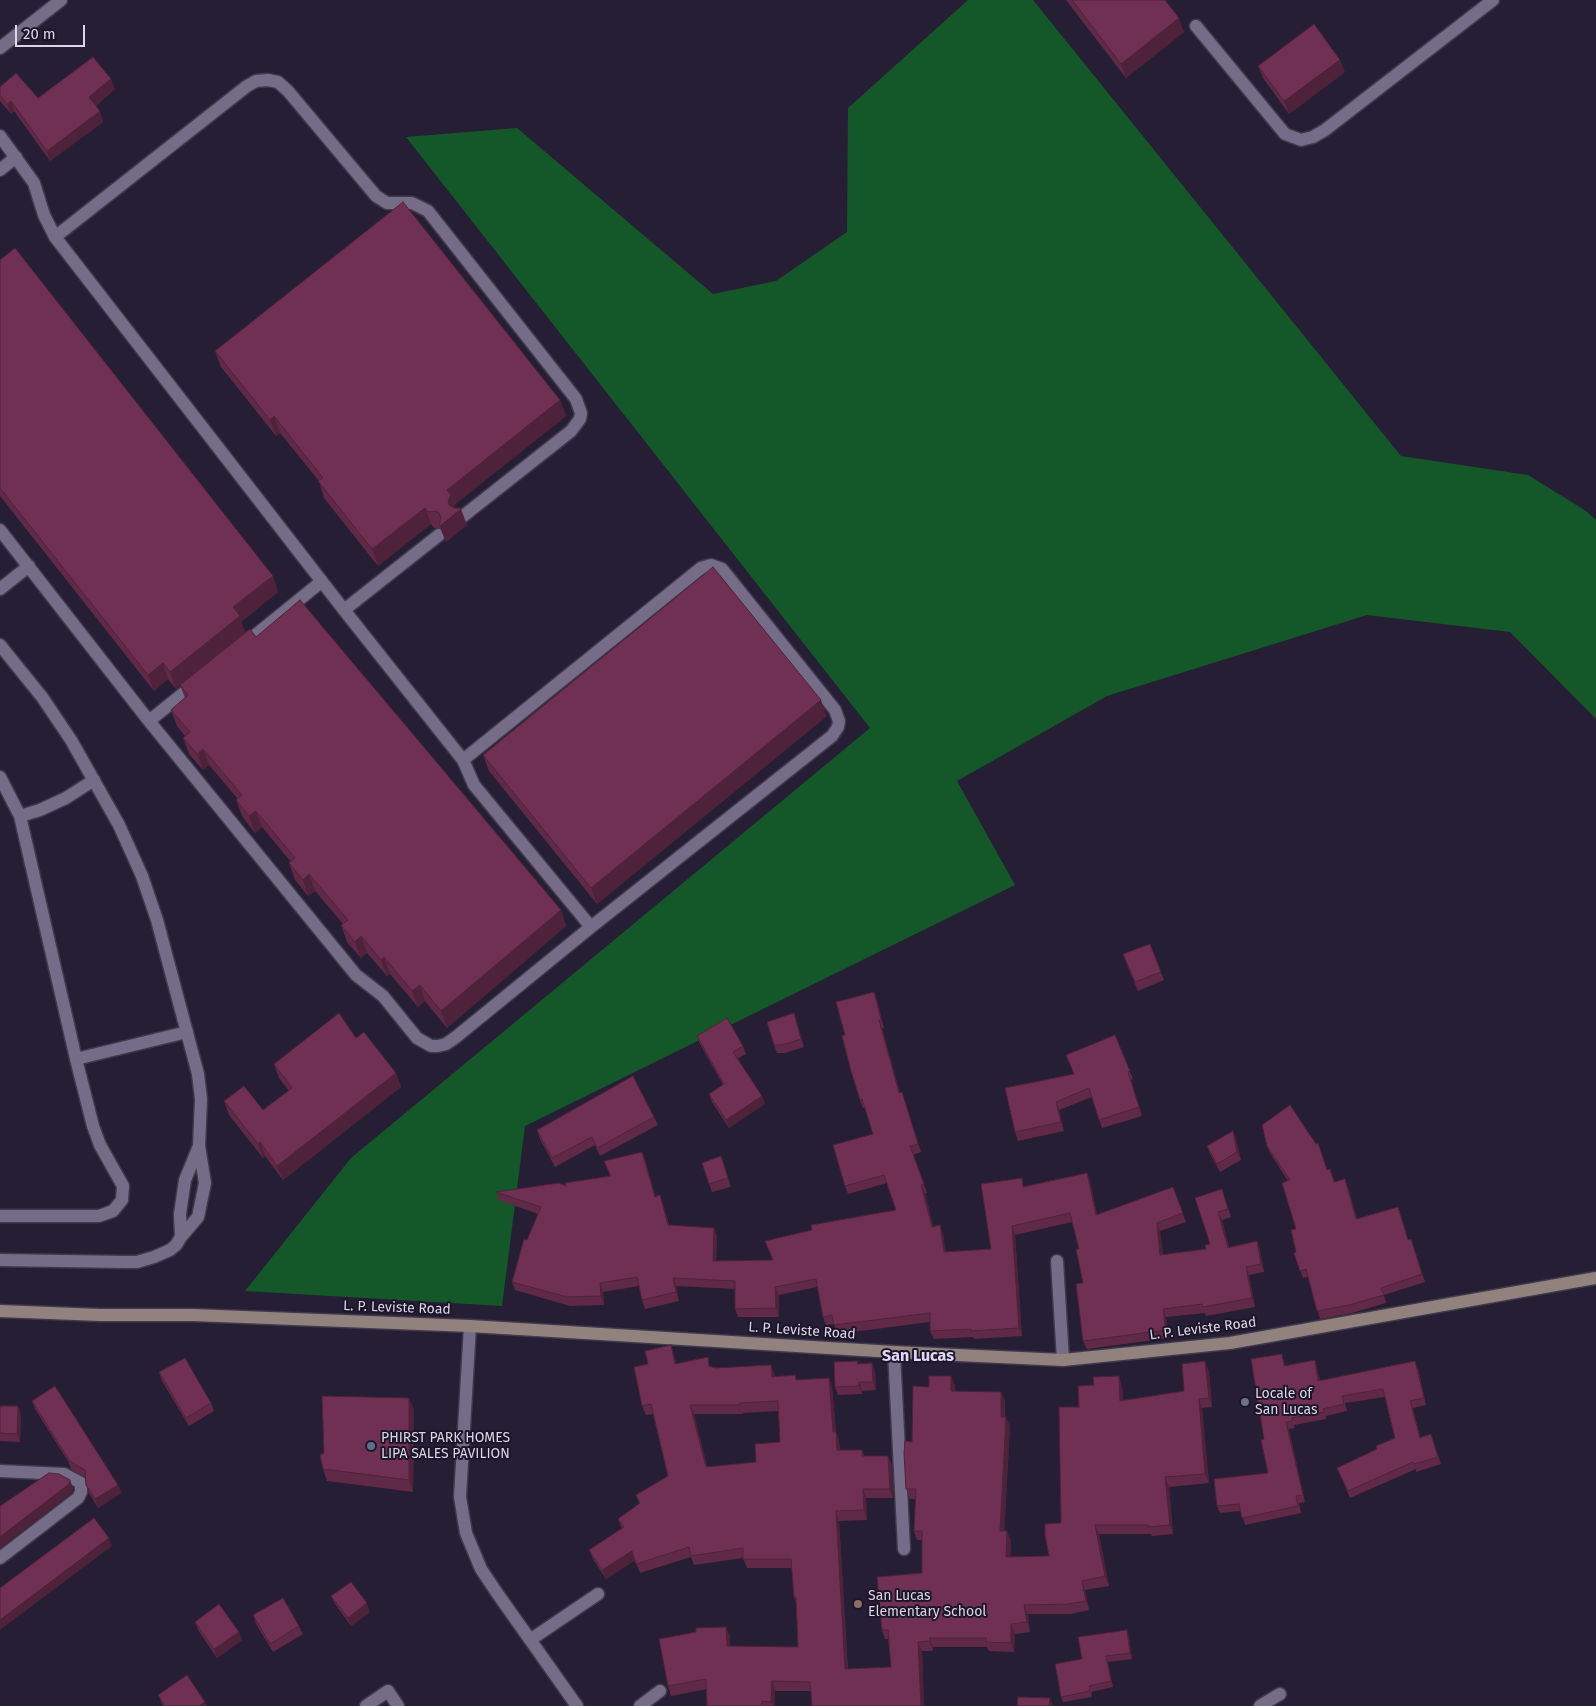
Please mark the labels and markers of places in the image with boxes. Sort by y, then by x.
place label: Locale of San Lucas [1255,1386,1318,1418]
marker: Locale of San Lucas [1239,1396,1251,1408]
place label: PHIRST PARK HOMES LIPA SALES PAVILION [381,1430,510,1462]
marker: PHIRST PARK HOMES LIPA SALES PAVILION [365,1440,377,1452]
place label: San Lucas Elementary School [868,1588,986,1620]
marker: San Lucas Elementary School [852,1598,864,1610]

